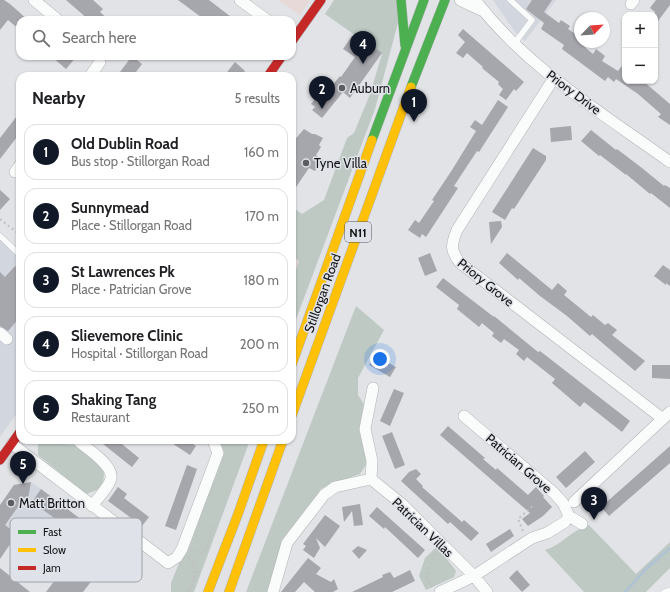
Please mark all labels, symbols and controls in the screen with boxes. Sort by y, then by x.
north arrow [574,12,610,48]
map controls [622,12,658,84]
button: + [622,12,658,48]
search box [16,16,296,60]
icon: search [30,27,52,49]
text: Search here [62,29,137,47]
pin: 4 [350,31,376,64]
button: − [622,48,658,84]
street label: Priory Drive [544,66,605,118]
pin: 2 [309,76,335,109]
place label: Auburn [350,80,390,96]
marker: Auburn [337,83,347,93]
text: Nearby [32,88,85,108]
pin: 1 [401,89,427,122]
text: 5 results [234,90,280,106]
text: Old Dublin Road [71,135,179,153]
text: 1 [44,144,48,160]
text: 160 m [244,144,279,160]
text: Bus stop · Stillorgan Road [71,153,210,169]
place label: Tyne Villa [314,155,368,171]
marker: Tyne Villa [301,158,311,168]
text: Sunnymead [71,199,149,217]
text: 2 [43,208,49,224]
text: 170 m [245,208,279,224]
text: Place · Stillorgan Road [71,217,192,233]
road number: N11 [345,222,371,242]
street label: Stillorgan Road [300,251,344,335]
street label: Priory Grove [455,255,518,310]
text: St Lawrences Pk [71,263,175,281]
text: 3 [42,272,50,288]
text: 180 m [243,272,279,288]
text: Place · Patrician Grove [71,281,191,297]
text: Slievemore Clinic [71,327,183,345]
text: 4 [42,336,50,352]
text: 200 m [240,336,279,352]
text: Hospital · Stillorgan Road [71,345,208,361]
your location [370,349,390,369]
text: Shaking Tang [71,391,156,409]
text: 5 [43,400,49,416]
text: 250 m [242,400,279,416]
text: Restaurant [71,409,130,425]
street label: Patrician Grove [483,430,556,496]
pin: 5 [10,451,36,484]
pin: 3 [581,487,607,520]
street label: Patrician Villas [389,494,457,561]
place label: Matt Britton [19,495,85,511]
marker: Matt Britton [6,498,16,508]
legend [10,518,142,582]
text: Fast [43,525,62,539]
text: Slow [43,543,66,557]
text: Jam [42,561,61,575]

